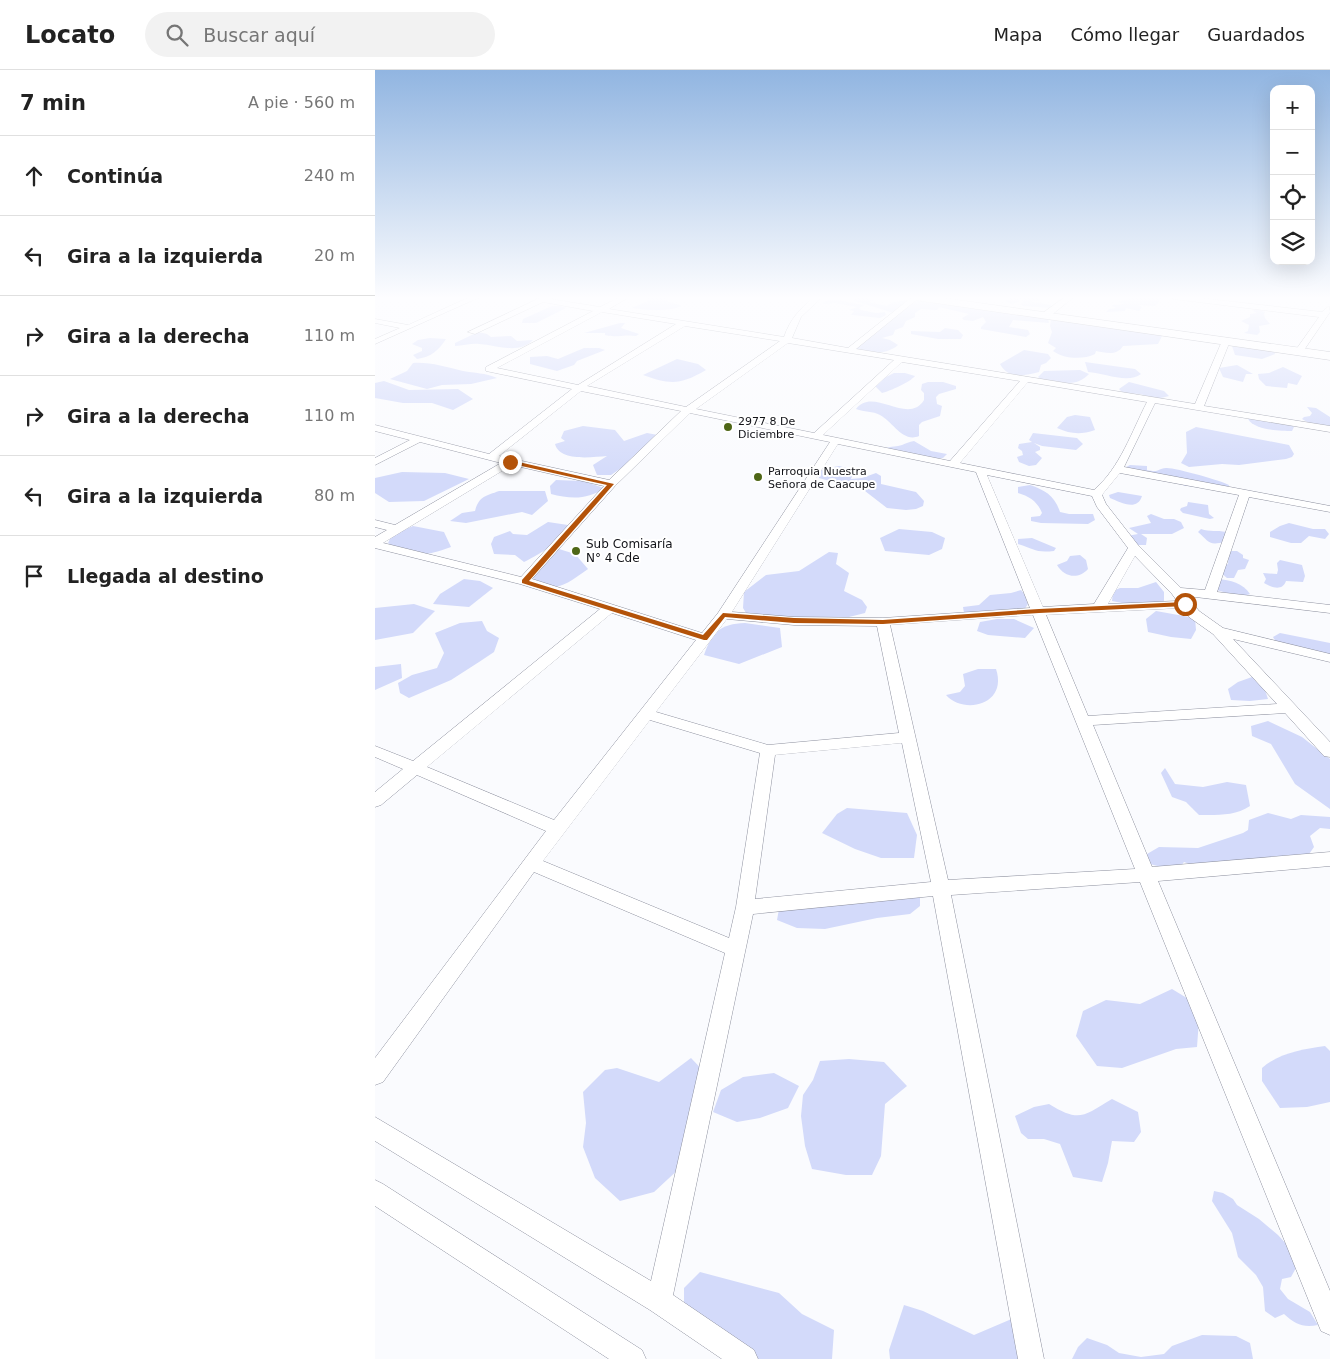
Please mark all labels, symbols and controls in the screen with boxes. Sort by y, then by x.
search box [145,12,495,57]
text: Locato [25,21,115,49]
icon: search [163,21,191,49]
text: Buscar aquí [203,24,315,46]
text: Mapa [993,24,1042,45]
text: Cómo llegar [1070,24,1179,45]
text: Guardados [1207,24,1305,45]
map controls [1270,85,1315,265]
button: + [1270,85,1315,130]
text: 7 min [20,91,86,115]
text: A pie · 560 m [248,93,355,112]
button: − [1270,130,1315,175]
icon: ahead [20,162,48,190]
text: Continúa [67,165,163,187]
text: 240 m [304,166,355,185]
button: locate [1270,175,1315,220]
button: layers [1270,220,1315,265]
icon: left [20,242,48,270]
text: Gira a la izquierda [67,245,263,267]
text: 20 m [314,246,355,265]
icon: right [20,322,48,350]
text: Gira a la derecha [67,325,250,347]
text: 110 m [304,326,355,345]
icon: right [20,402,48,430]
text: Gira a la derecha [67,405,250,427]
text: 110 m [304,406,355,425]
place label: 2977 8 De Diciembre [738,415,795,441]
marker: 2977 8 De Diciembre [722,421,734,433]
route end [499,451,522,474]
place label: Parroquia Nuestra Señora de Caacupe [768,465,876,491]
marker: Parroquia Nuestra Señora de Caacupe [752,471,764,483]
icon: left [20,482,48,510]
text: Gira a la izquierda [67,485,263,507]
text: 80 m [314,486,355,505]
place label: Sub Comisaría N° 4 Cde [586,537,673,565]
marker: Sub Comisaría N° 4 Cde [570,545,582,557]
icon: arrive [20,562,48,590]
text: Llegada al destino [67,565,264,587]
route start [1174,593,1197,616]

